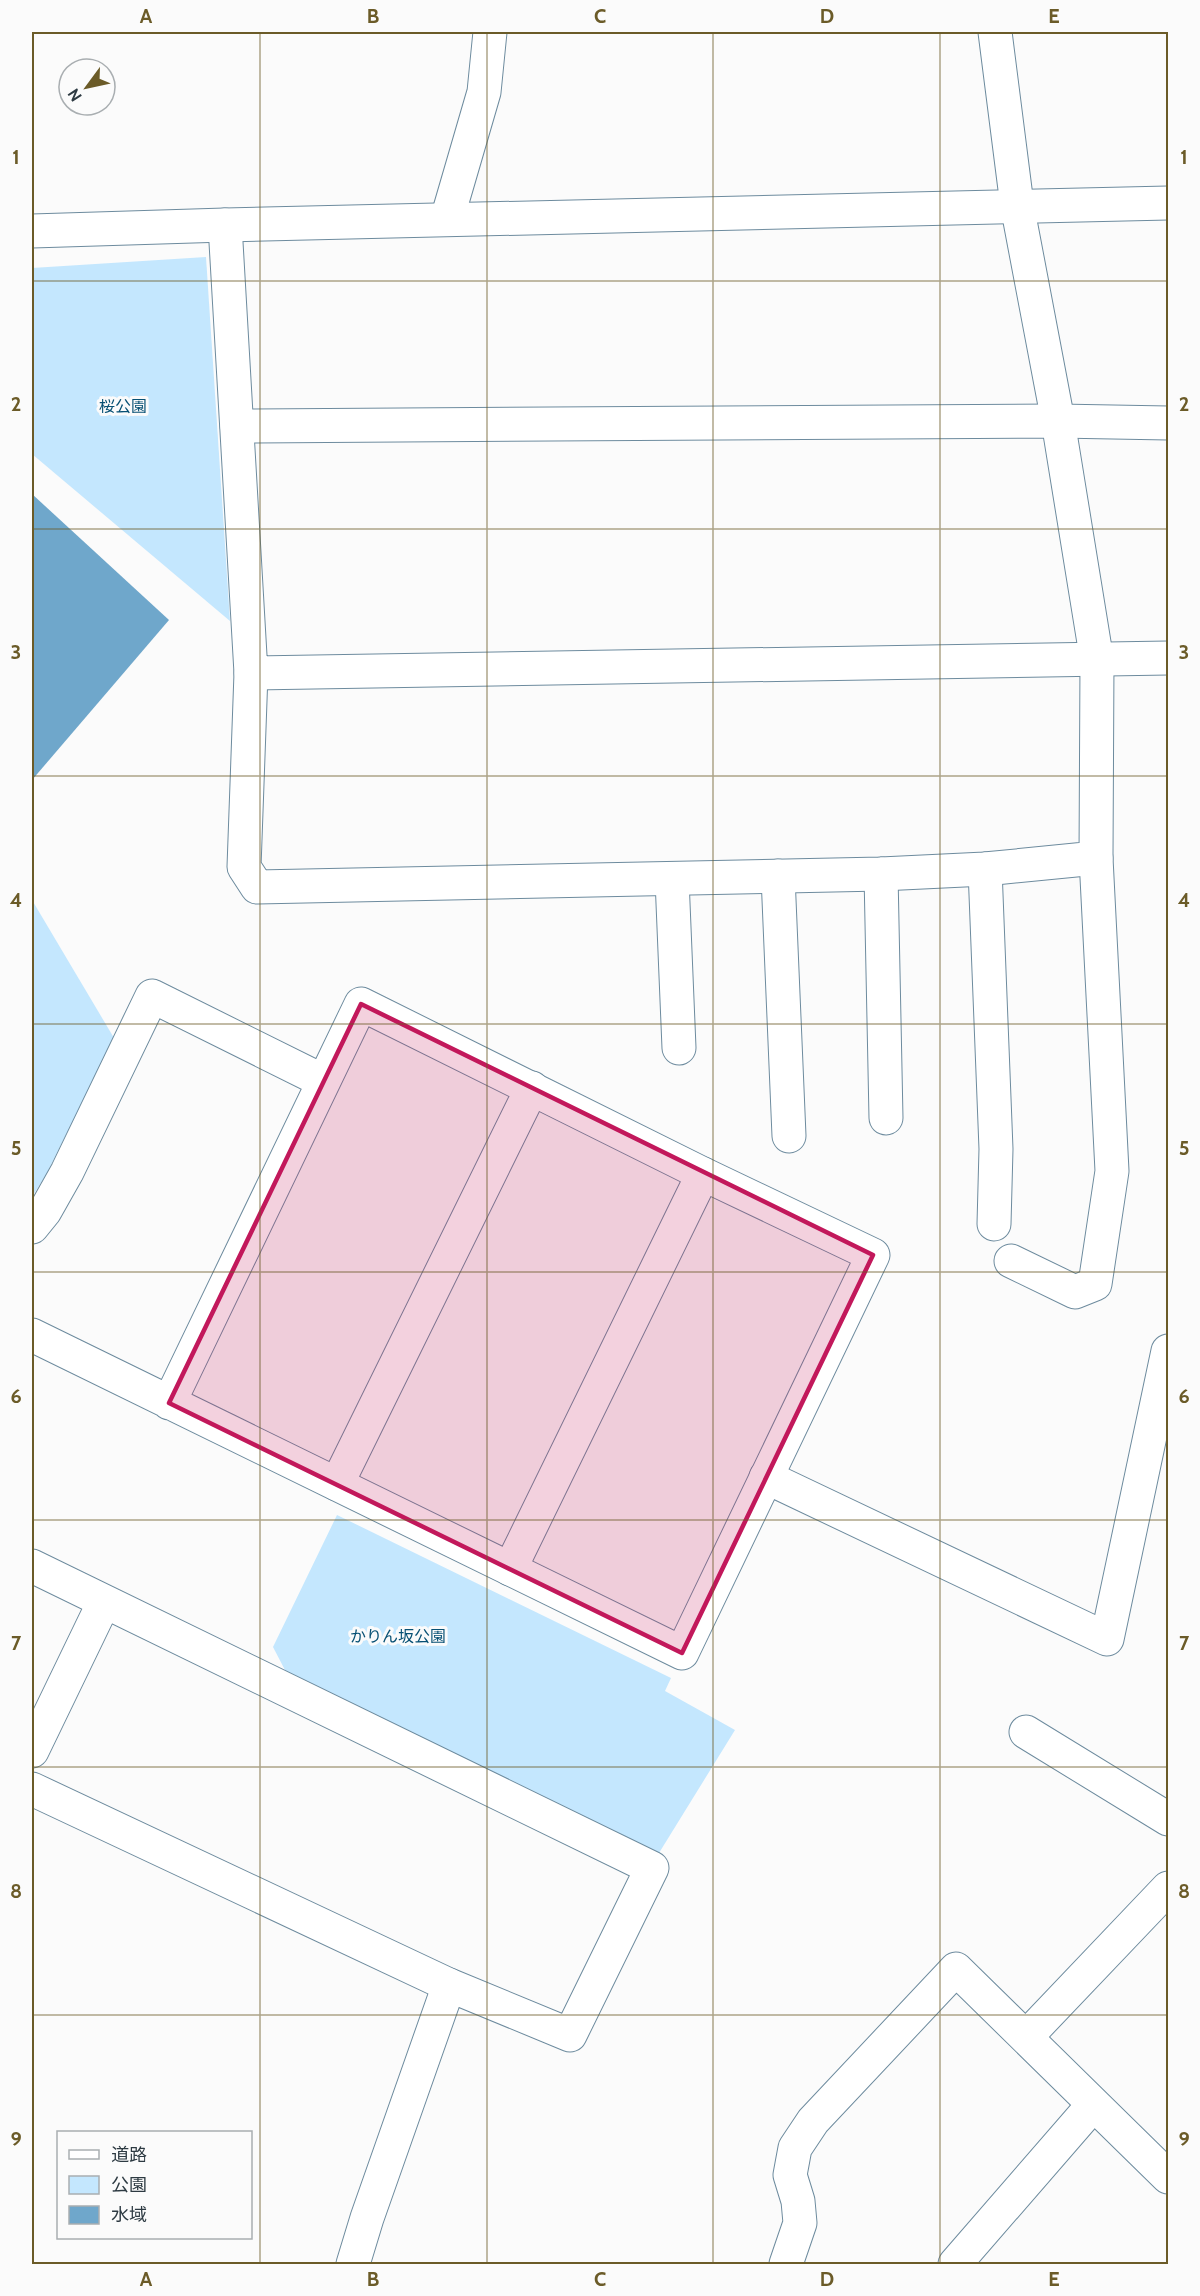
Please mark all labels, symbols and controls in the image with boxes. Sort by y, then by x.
text: A [140,4,153,28]
text: B [367,4,379,28]
text: C [594,4,606,28]
text: D [820,4,834,28]
text: E [1048,4,1060,28]
north arrow [57,57,117,117]
text: N [64,85,86,105]
text: 1 [12,145,20,169]
text: 1 [1180,145,1188,169]
text: 2 [11,392,21,416]
text: 2 [1179,392,1189,416]
park label: 桜公園 [99,397,147,416]
text: 3 [11,640,21,664]
text: 3 [1179,640,1189,664]
text: 4 [10,888,22,912]
text: 4 [1178,888,1190,912]
text: 5 [11,1136,21,1160]
text: 5 [1179,1136,1189,1160]
text: 6 [10,1384,22,1408]
text: 6 [1178,1384,1190,1408]
park label: かりん坂公園 [350,1627,446,1646]
text: 7 [11,1631,22,1655]
text: 7 [1179,1631,1190,1655]
text: 8 [10,1879,22,1903]
text: 8 [1178,1879,1190,1903]
text: 9 [10,2127,22,2151]
text: 9 [1178,2127,1190,2151]
legend [57,2131,252,2239]
text: 道路 [111,2144,147,2166]
text: 公園 [111,2174,147,2196]
text: 水域 [111,2204,147,2226]
text: A [140,2267,153,2291]
text: B [367,2267,379,2291]
text: C [594,2267,606,2291]
text: D [820,2267,834,2291]
text: E [1048,2267,1060,2291]

